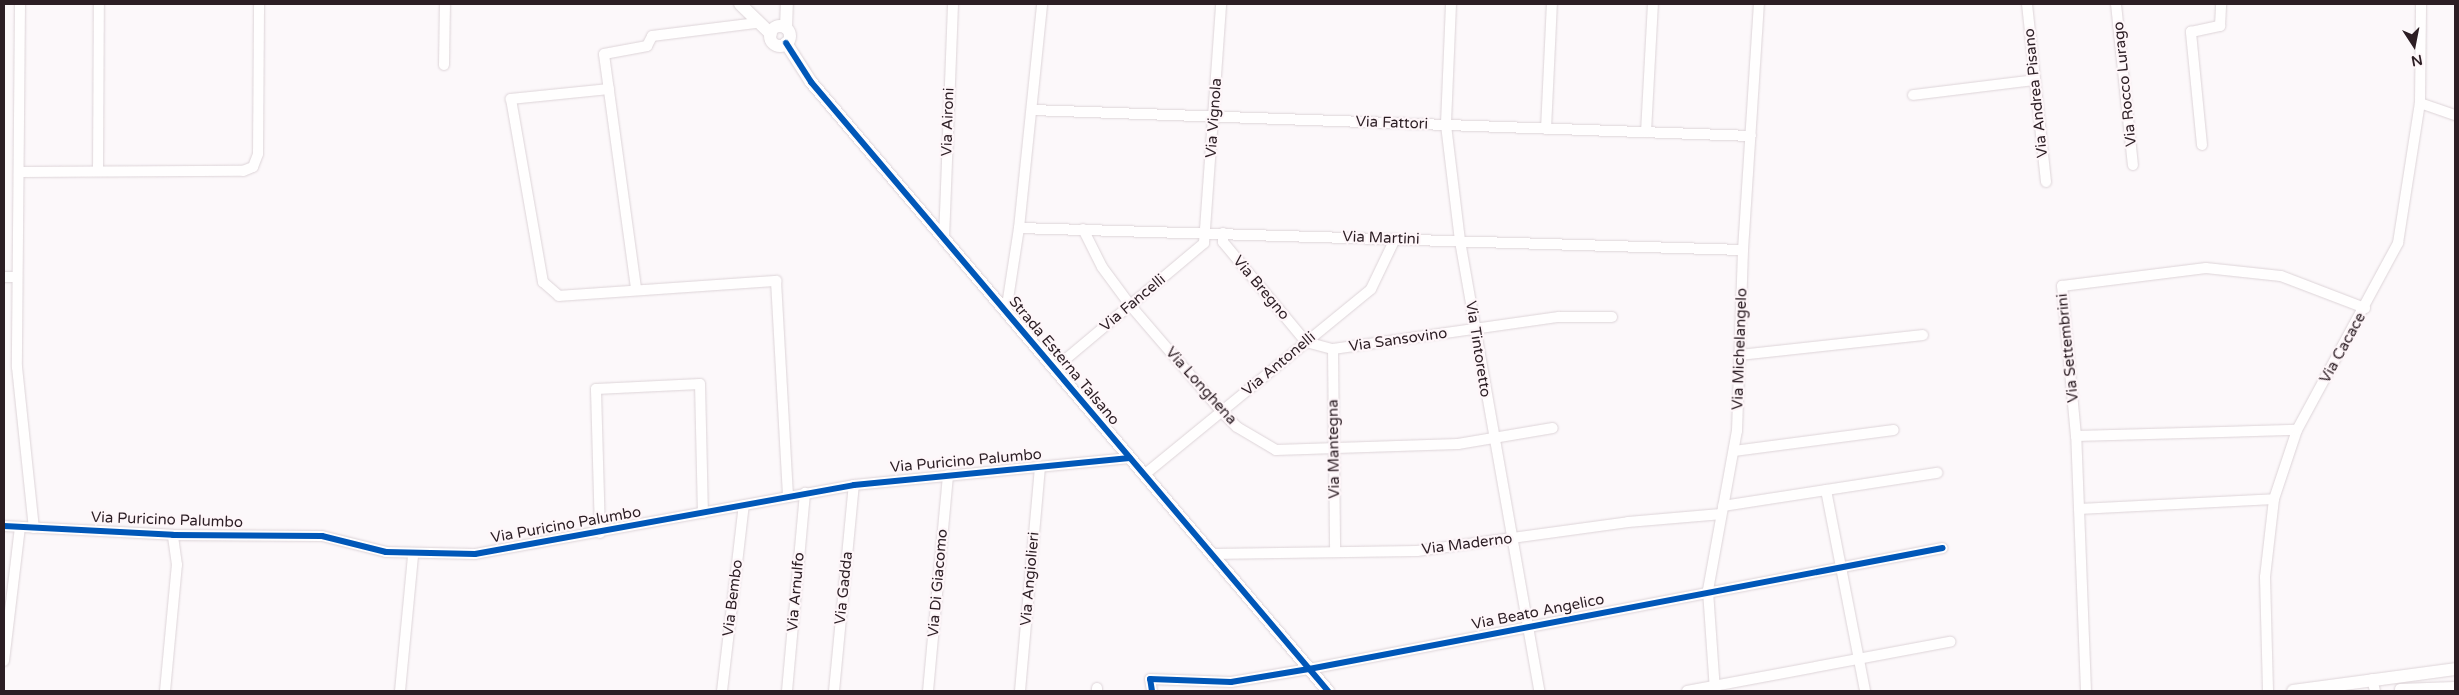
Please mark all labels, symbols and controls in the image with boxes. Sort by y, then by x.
north arrow [2389,20,2439,70]
street label: Via Rocco Lurago [2109,21,2141,147]
street label: Via Andrea Pisano [2020,27,2052,159]
text: N [2410,51,2424,70]
street label: Via Vignola [1202,77,1226,159]
street label: Via Aironi [938,87,958,157]
street label: Via Fattori [1355,113,1429,133]
street label: Via Martini [1342,228,1420,248]
street label: Via Bregno [1229,252,1293,324]
street label: Via Fancelli [1097,271,1169,335]
street label: Via Michelangelo [1729,288,1751,410]
street label: Strada Esterna Talsano [1005,293,1123,429]
street label: Via Settembrini [2053,293,2083,403]
street label: Via Tintoretto [1462,300,1494,398]
street label: Via Cacace [2316,310,2370,386]
street label: Via Sansovino [1348,324,1448,356]
street label: Via Antonelli [1239,328,1319,400]
street label: Via Longhena [1162,344,1240,428]
street label: Via Mantegna [1324,399,1344,499]
street label: Via Puricino Palumbo [889,445,1043,477]
street label: Via Puricino Palumbo [490,503,642,547]
street label: Via Puricino Palumbo [91,508,243,532]
street label: Via Di Giacomo [924,528,952,638]
street label: Via Maderno [1421,530,1513,558]
street label: Via Angiolieri [1017,531,1043,627]
street label: Via Gadda [831,551,857,625]
street label: Via Arnulfo [784,552,808,632]
street label: Via Bembo [719,558,747,638]
street label: Via Beato Angelico [1470,590,1606,634]

